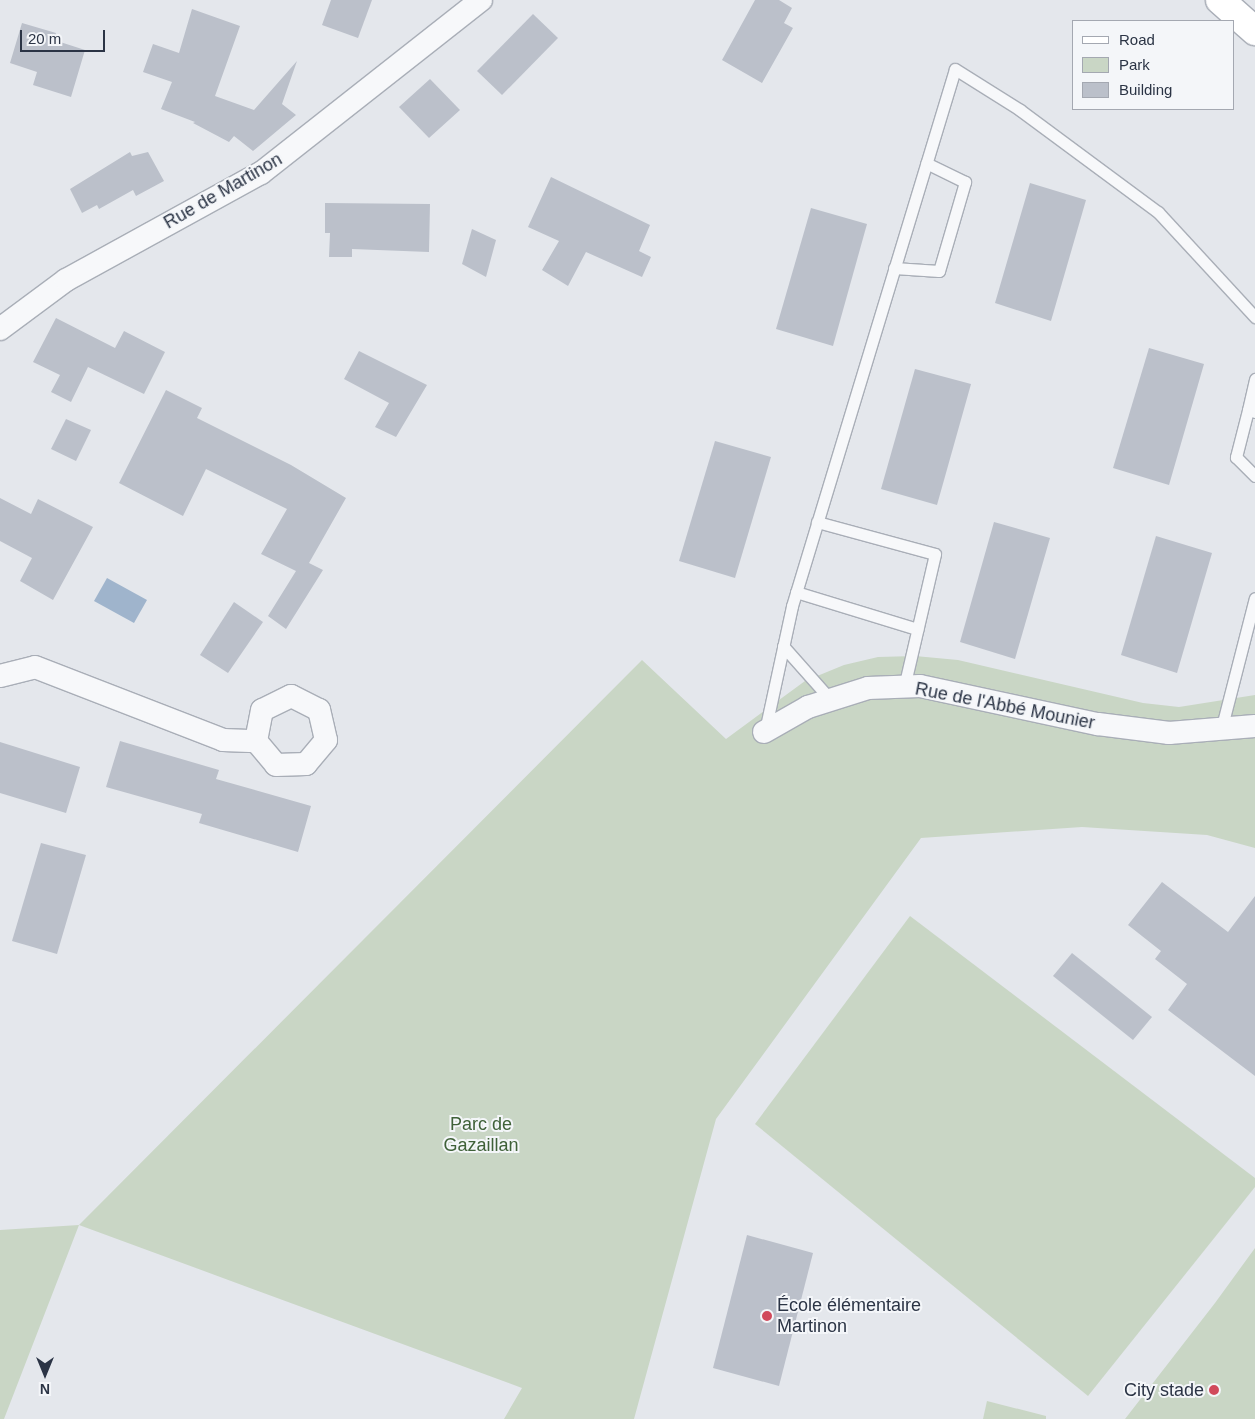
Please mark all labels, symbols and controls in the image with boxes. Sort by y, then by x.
scale bar [22,20,108,52]
legend [1072,20,1235,110]
text: 20 m [28,30,61,47]
text: Road [1119,31,1155,48]
text: Park [1119,56,1150,73]
text: Building [1119,81,1172,98]
street label: Rue de Martinon [160,148,286,234]
street label: Rue de l'Abbé Mounier [913,678,1097,734]
park label: Parc de Gazaillan [443,1114,519,1156]
place label: École élémentaire Martinon [777,1295,921,1338]
marker: École élémentaire Martinon [761,1310,773,1322]
north arrow [20,1349,70,1399]
place label: City stade [1124,1379,1204,1401]
text: N [40,1381,50,1397]
marker: City stade [1208,1384,1220,1396]

